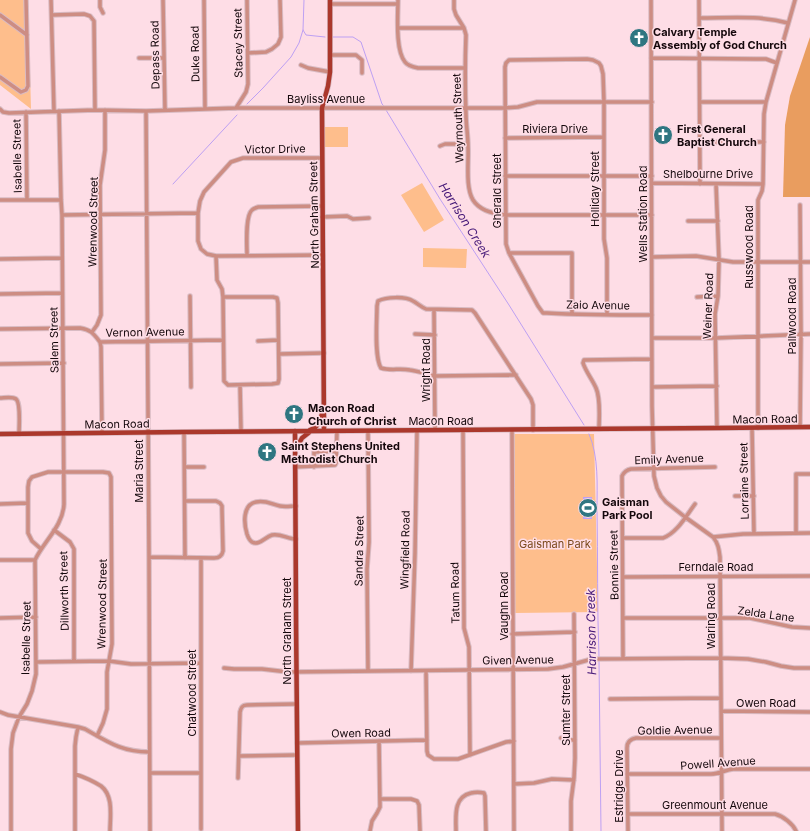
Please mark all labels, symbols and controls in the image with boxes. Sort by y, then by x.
street label: Stacey Street [230,8,246,78]
street label: Depass Road [147,21,163,89]
place label: Calvary Temple Assembly of God Church [653,25,787,52]
street label: Duke Road [188,26,202,82]
church icon: Calvary Temple Assembly of God Church [628,27,650,49]
street label: Weymouth Street [449,73,467,163]
street label: Bayliss Avenue [287,92,365,106]
street label: Isabelle Street [9,119,25,193]
street label: Riviera Drive [522,122,588,136]
place label: First General Baptist Church [677,122,757,149]
church icon: First General Baptist Church [652,124,674,146]
street label: Victor Drive [244,141,306,157]
street label: Holliday Street [588,151,602,227]
street label: Gherald Street [490,153,504,228]
street label: North Graham Street [306,161,322,269]
street label: Wells Station Road [636,166,650,262]
street label: Shelbourne Drive [663,167,753,181]
street label: Wrenwood Street [85,176,101,267]
water label: Harrison Creek [436,180,494,261]
street label: Russwood Road [742,205,756,289]
street label: Weiner Road [700,273,716,339]
street label: Pallwood Road [785,278,799,354]
street label: Zaio Avenue [566,297,630,313]
street label: Salem Street [46,306,62,373]
street label: Vernon Avenue [105,324,185,340]
street label: Wright Road [419,338,433,402]
place label: Macon Road Church of Christ [308,401,396,428]
church icon: Macon Road Church of Christ [283,403,305,425]
street label: Macon Road [732,411,798,427]
street label: Macon Road [408,414,474,428]
street label: Macon Road [84,416,150,432]
street label: Maria Street [132,439,146,503]
place label: Saint Stephens United Methodist Church [281,439,400,466]
church icon: Saint Stephens United Methodist Church [256,441,278,463]
street label: Lorraine Street [736,442,752,520]
street label: Emily Avenue [634,451,704,467]
place label: Gaisman Park Pool [602,495,653,522]
sports icon: Gaisman Park Pool [577,497,599,519]
street label: Wingfield Road [397,510,413,590]
street label: Sandra Street [351,515,367,587]
street label: Bonnie Street [606,529,622,600]
park label: Gaisman Park [519,537,591,551]
street label: Dillworth Street [56,551,72,631]
street label: Wrenwood Street [94,558,110,649]
street label: Ferndale Road [679,560,753,574]
street label: Tatum Road [447,562,463,624]
street label: Vaughn Road [497,571,511,641]
street label: North Graham Street [280,577,294,685]
street label: Waring Road [704,583,718,649]
water label: Harrison Creek [583,588,599,675]
street label: Isabelle Street [18,601,34,675]
street label: Zelda Lane [737,603,795,625]
street label: Chatwood Street [185,649,199,737]
street label: Given Avenue [482,652,554,668]
street label: Sumter Street [559,674,573,746]
street label: Owen Road [736,696,796,710]
street label: Goldie Avenue [637,722,713,738]
street label: Owen Road [331,725,391,741]
street label: Estridge Drive [612,749,626,823]
street label: Powell Avenue [680,753,756,773]
street label: Greenmount Avenue [662,798,768,812]

